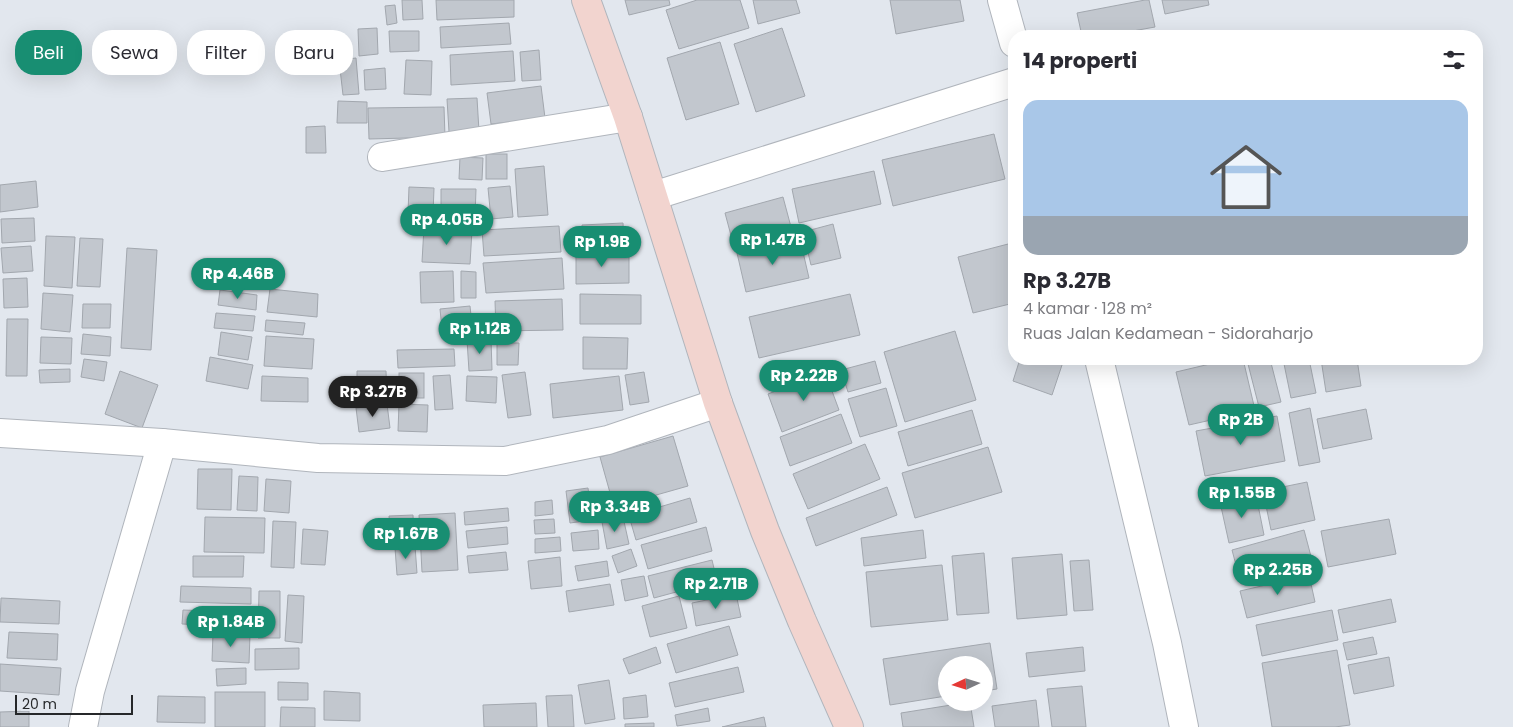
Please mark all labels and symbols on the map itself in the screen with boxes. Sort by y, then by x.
pin: Rp 4.05B [395,204,499,246]
pin: Rp 1.47B [721,224,825,266]
pin: Rp 1.9B [556,226,648,268]
pin: Rp 4.46B [186,258,290,300]
pin: Rp 1.12B [428,312,532,355]
pin: Rp 2.22B [752,360,856,402]
pin: Rp 3.27B [321,376,425,418]
pin: Rp 2B [1206,404,1276,446]
pin: Rp 1.55B [1190,476,1294,519]
pin: Rp 3.34B [563,490,667,533]
pin: Rp 1.67B [354,518,458,560]
pin: Rp 2.25B [1226,554,1330,596]
pin: Rp 2.71B [664,568,768,610]
pin: Rp 1.84B [179,606,283,648]
north arrow [938,656,992,711]
scale bar [15,692,132,715]

